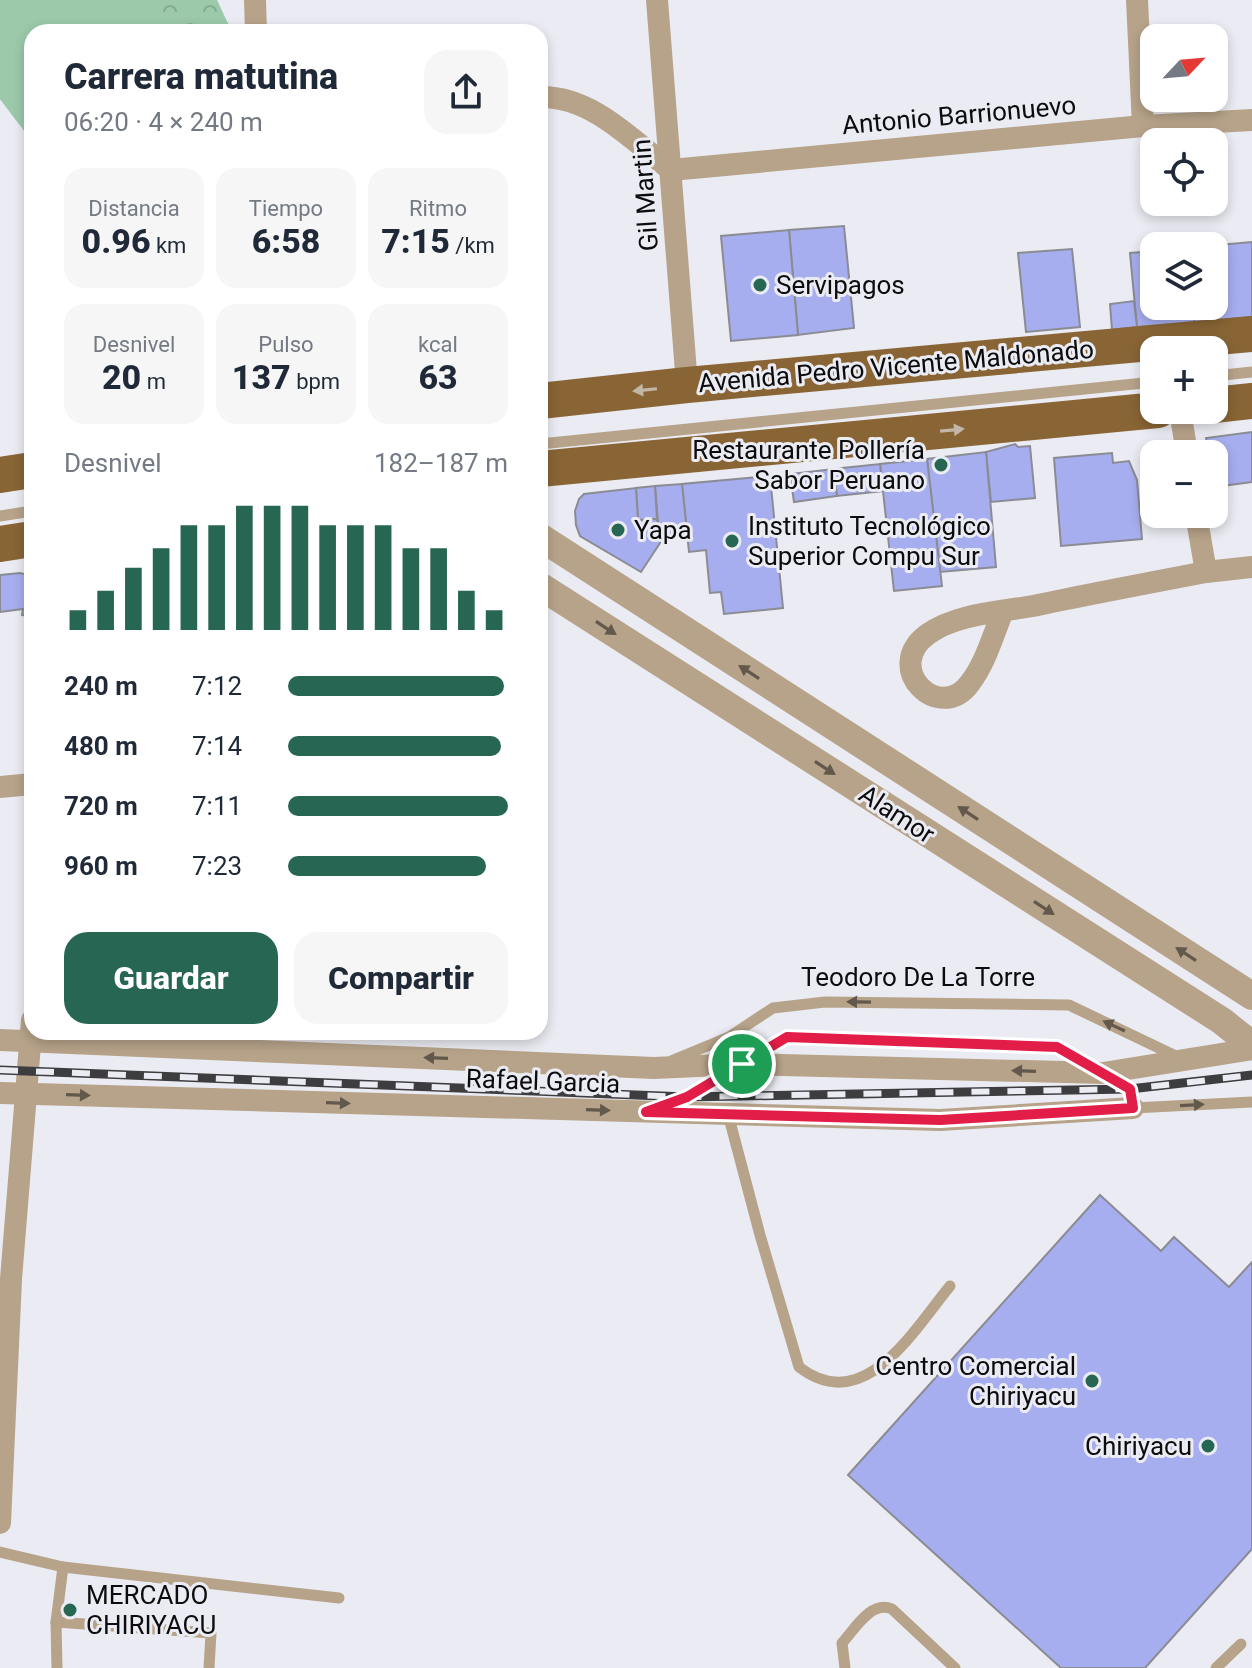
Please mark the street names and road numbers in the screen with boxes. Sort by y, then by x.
street label: Antonio Barrionuevo [841,90,1077,140]
street label: Gil Martin [626,138,664,252]
street label: Avenida Pedro Vicente Maldonado [697,334,1095,398]
street label: Alamor [854,779,940,850]
street label: Teodoro De La Torre [801,962,1035,992]
street label: Rafael Garcia [465,1063,621,1099]

